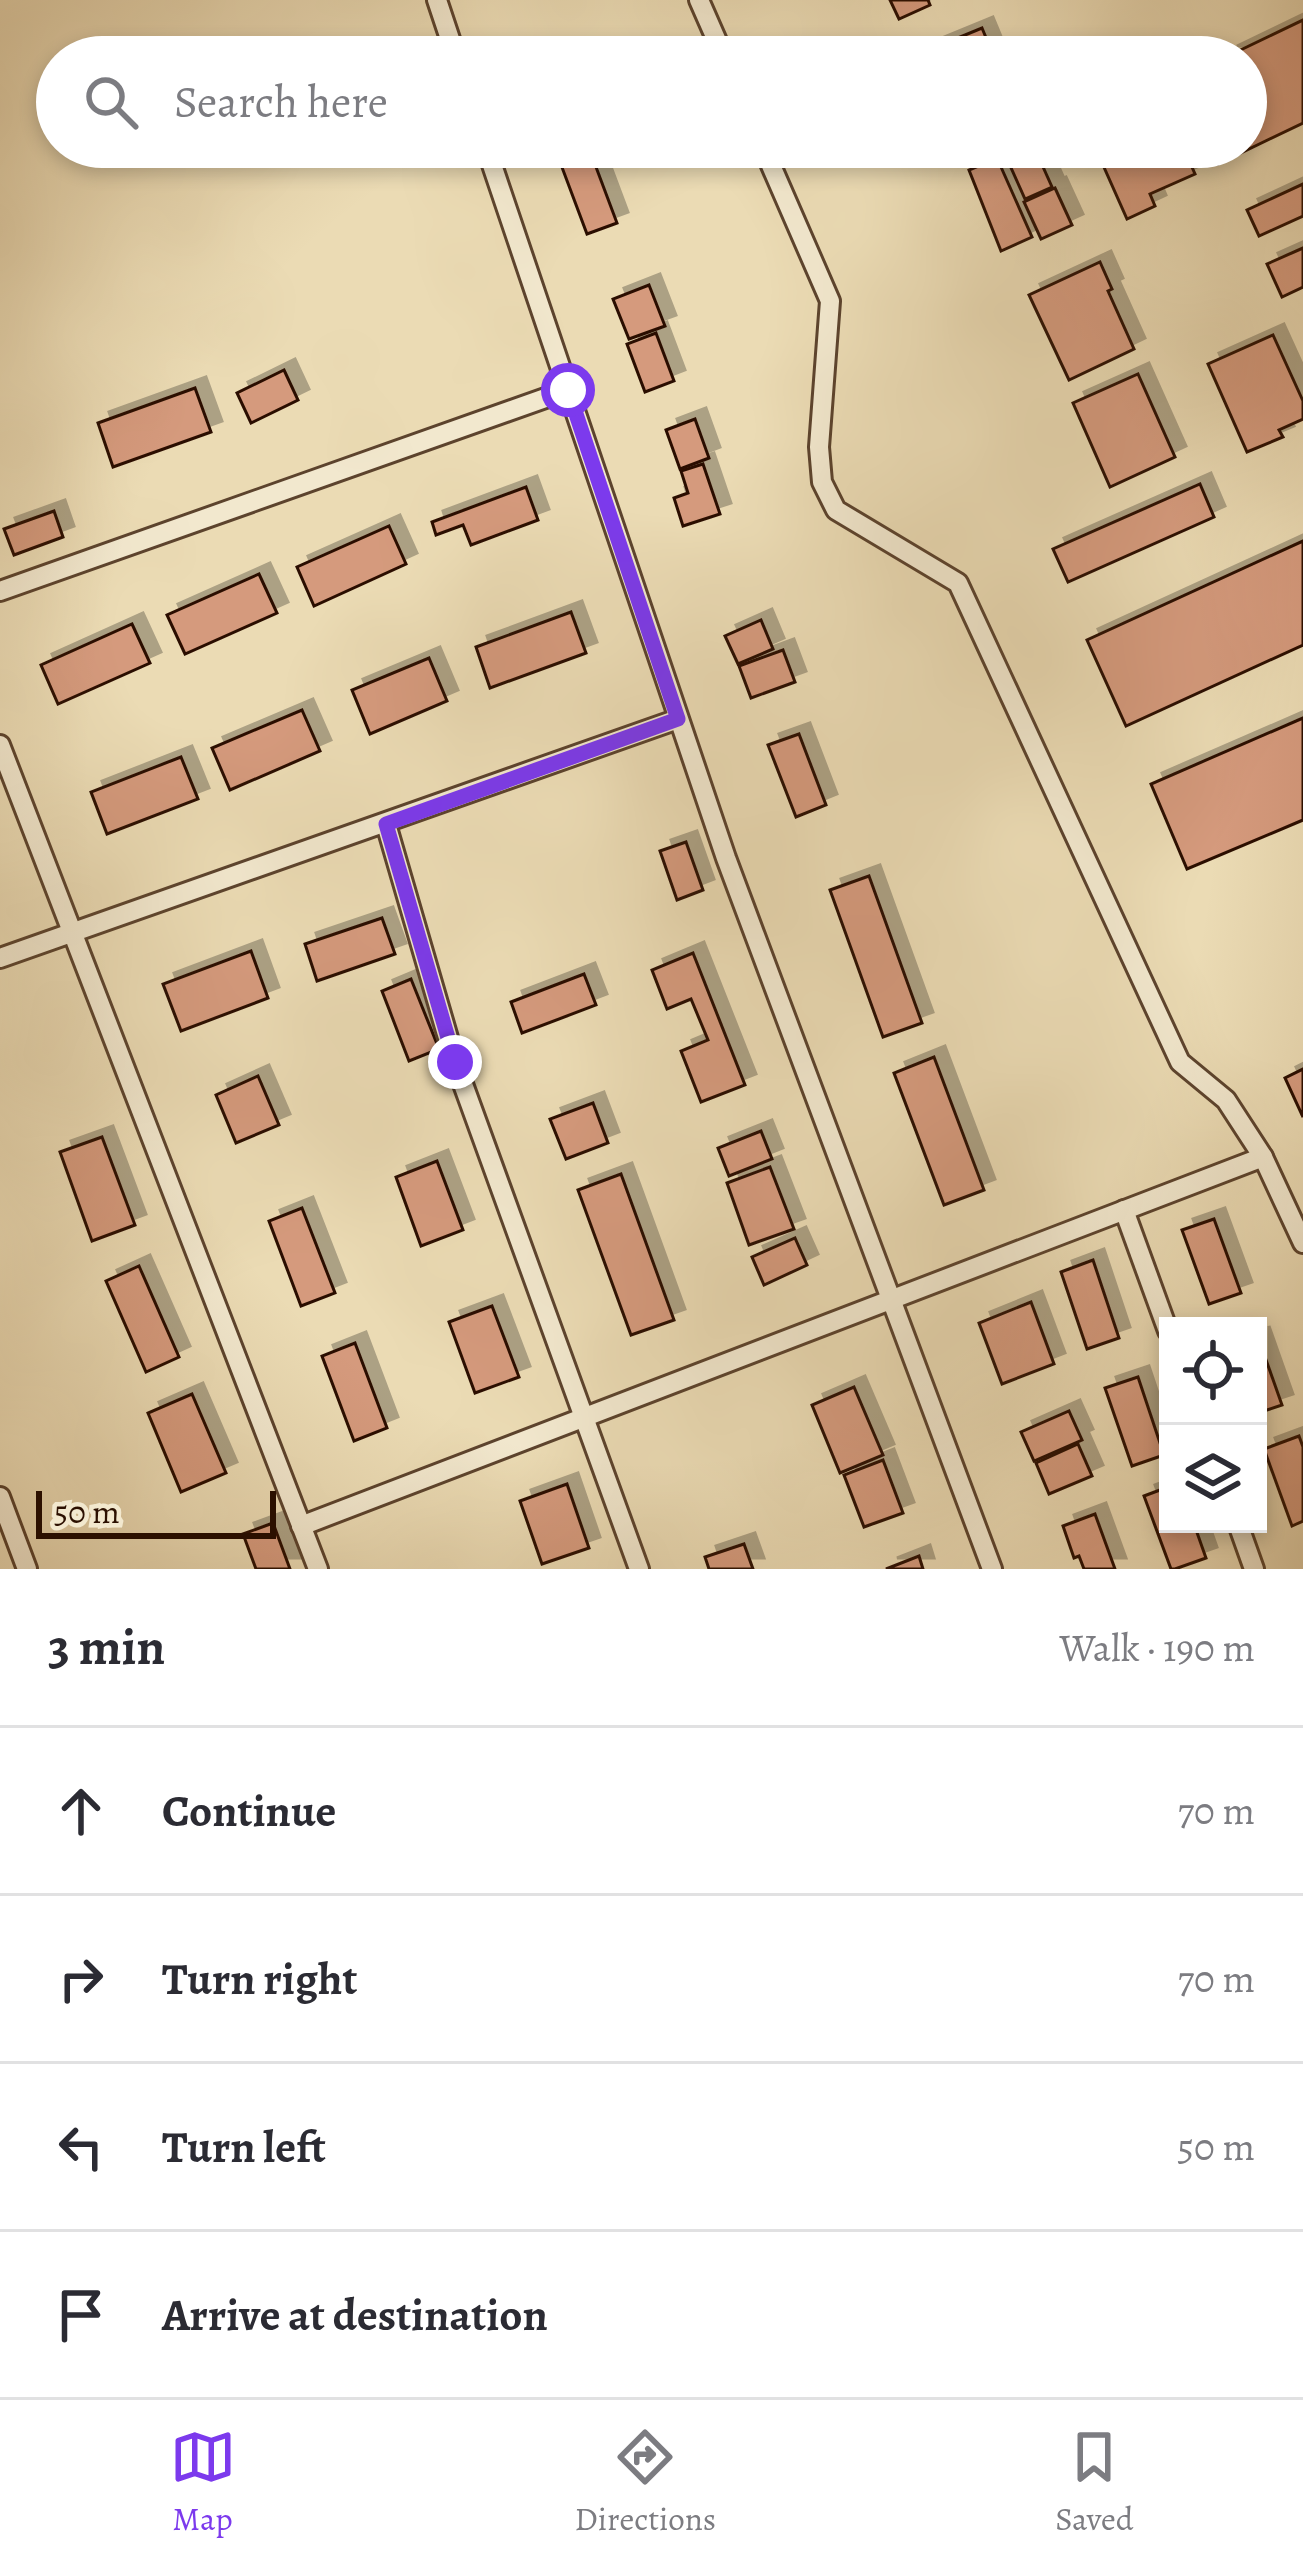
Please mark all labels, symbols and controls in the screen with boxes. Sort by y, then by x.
search box [36,36,1267,168]
icon: search [78,69,144,135]
text: Search here [174,71,388,133]
route start [541,363,595,417]
route end [428,1035,482,1089]
map controls [1159,1317,1267,1533]
button: locate [1159,1317,1267,1425]
button: layers [1159,1425,1267,1533]
scale bar [36,1485,276,1538]
text: 50 m [54,1489,120,1534]
text: 3 min [48,1612,165,1682]
text: Walk · 190 m [1059,1621,1255,1674]
icon: ahead [48,1778,114,1844]
text: Continue [162,1780,336,1842]
text: 70 m [1178,1784,1255,1837]
icon: right [48,1946,114,2012]
text: Turn right [162,1948,357,2010]
text: 70 m [1178,1952,1255,2005]
icon: left [48,2114,114,2180]
text: Turn left [162,2116,326,2178]
text: 50 m [1177,2120,1255,2173]
icon: arrive [48,2282,114,2348]
text: Arrive at destination [162,2284,548,2346]
tab: Map [170,2424,236,2541]
tab: Directions [575,2424,716,2541]
tab: Saved [1055,2424,1133,2541]

